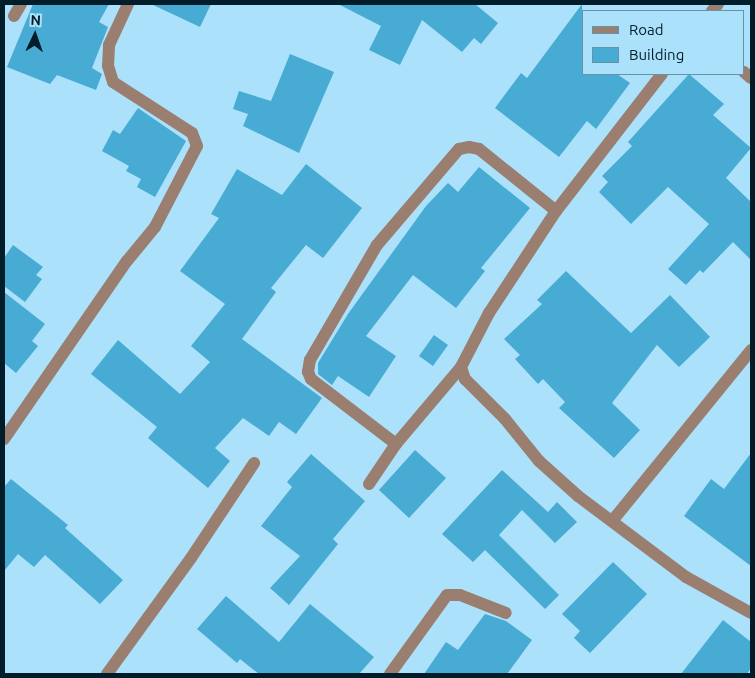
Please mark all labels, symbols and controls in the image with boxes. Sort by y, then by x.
north arrow [10,10,60,60]
legend [582,10,745,75]
text: N [30,12,41,28]
text: Road [629,21,664,38]
text: Building [629,46,684,63]

